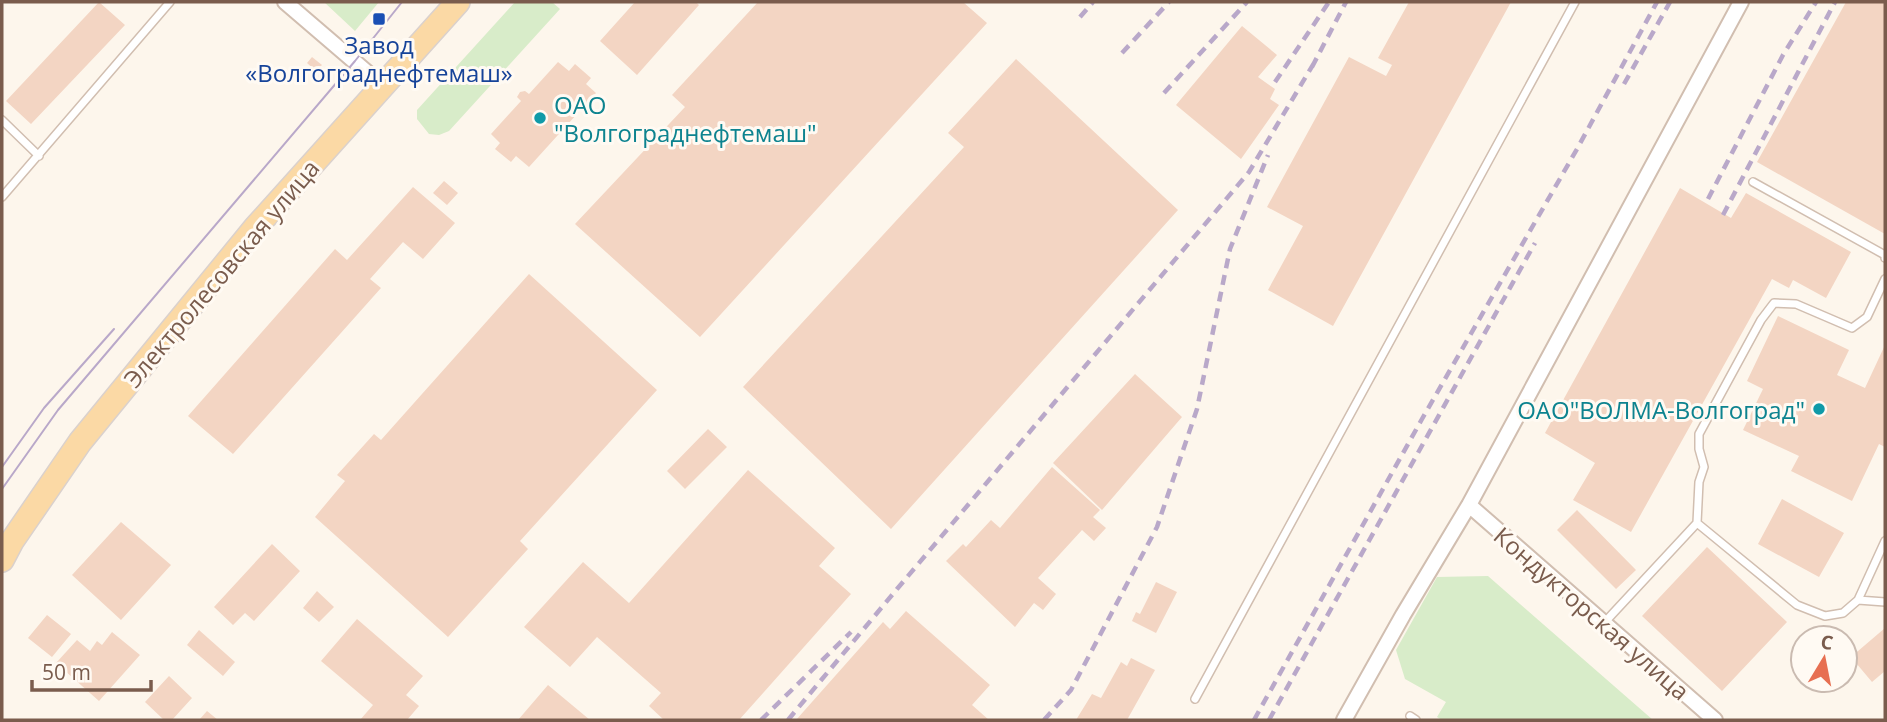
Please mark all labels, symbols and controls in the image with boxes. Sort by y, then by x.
marker: Завод «Волгограднефтемаш» [371,11,387,27]
place label: Завод «Волгограднефтемаш» [245,28,513,89]
place label: ОАО "Волгограднефтемаш" [554,88,817,149]
marker: ОАО "Волгограднефтемаш" [532,110,548,126]
street label: Электролесовская улица [116,152,326,394]
place label: ОАО"ВОЛМА-Волгоград" [1517,393,1805,426]
marker: ОАО"ВОЛМА-Волгоград" [1811,401,1827,417]
street label: Кондукторская улица [1487,519,1697,707]
north arrow [1789,624,1859,694]
text: С [1819,628,1835,656]
scale bar [32,648,150,692]
text: 50 m [42,658,91,686]

